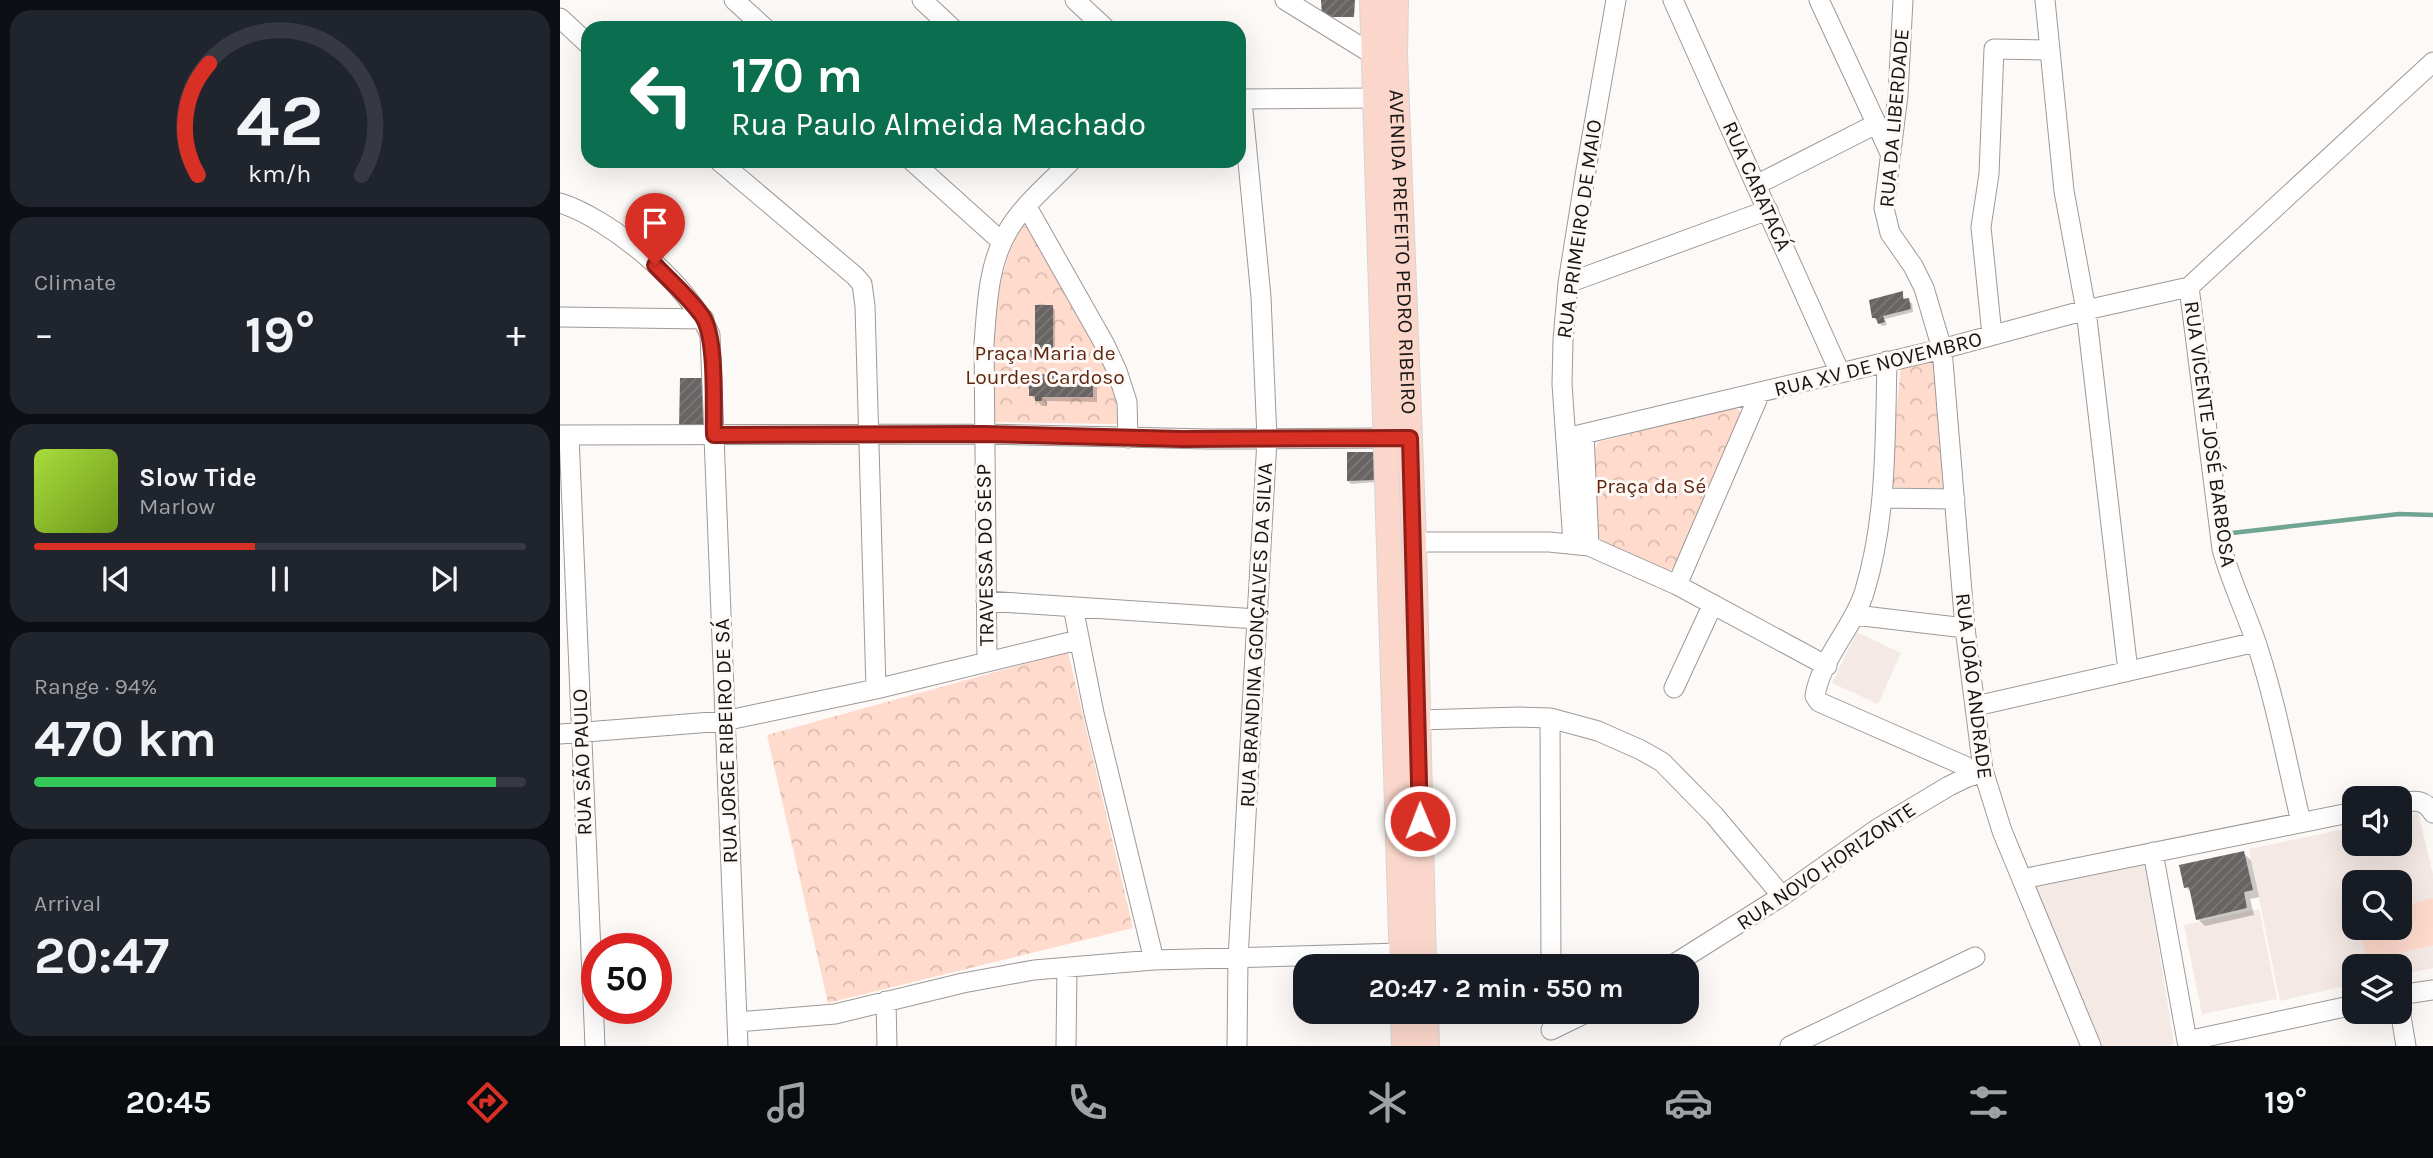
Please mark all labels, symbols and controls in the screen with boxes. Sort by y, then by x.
street label: RUA DA LIBERDADE [1874,28,1914,208]
text: 170 m [731,47,863,104]
icon: left [616,49,707,140]
text: 42 [236,78,324,163]
street label: AVENIDA PREFEITO PEDRO RIBEIRO [1384,89,1421,415]
text: Rua Paulo Almeida Machado [731,106,1146,143]
street label: RUA CARATACÁ [1718,117,1796,255]
street label: RUA PRIMEIRO DE MAIO [1552,118,1606,340]
text: km/h [248,158,312,187]
pin [625,193,685,265]
icon: arrive [636,204,674,242]
text: Climate [34,269,116,296]
street label: RUA VICENTE JOSÉ BARBOSA [2179,299,2241,569]
text: 19° [245,304,315,365]
text: − [34,312,54,357]
text: + [506,312,526,357]
street label: RUA XV DE NOVEMBRO [1772,327,1984,401]
park label: Praça Maria de Lourdes Cardoso [965,341,1125,389]
text: Slow Tide [139,462,257,493]
street label: RUA BRANDINA GONÇALVES DA SILVA [1235,462,1277,808]
street label: TRAVESSA DO SESP [971,464,999,646]
park label: Praça da Sé [1596,474,1706,498]
text: Marlow [139,493,215,520]
icon: previous [97,560,135,598]
icon: pause [261,560,299,598]
icon: next [425,560,463,598]
street label: RUA JOÃO ANDRADE [1951,592,1997,780]
street label: RUA JORGE RIBEIRO DE SÁ [710,618,742,864]
text: Range · 94% [34,673,157,700]
street label: RUA SÃO PAULO [567,688,597,836]
text: 470 km [34,708,217,769]
position arrow [1383,784,1457,858]
map controls [2342,786,2412,1024]
button: sound [2342,786,2412,856]
street label: RUA NOVO HORIZONTE [1732,797,1920,935]
button: search [2342,870,2412,940]
text: Arrival [34,890,101,917]
text: 20:47 [34,925,169,986]
speed limit sign: 50 [581,933,672,1024]
button: layers [2342,954,2412,1024]
text: 20:47 · 2 min · 550 m [1369,973,1623,1004]
icon: directions [463,1078,512,1127]
icon: music [763,1078,812,1127]
icon: phone [1063,1078,1112,1127]
icon: climate [1363,1078,1412,1127]
icon: car [1664,1078,1713,1127]
icon: filters [1964,1078,2013,1127]
text: 20:45 [126,1084,211,1121]
text: 19° [2264,1084,2307,1121]

